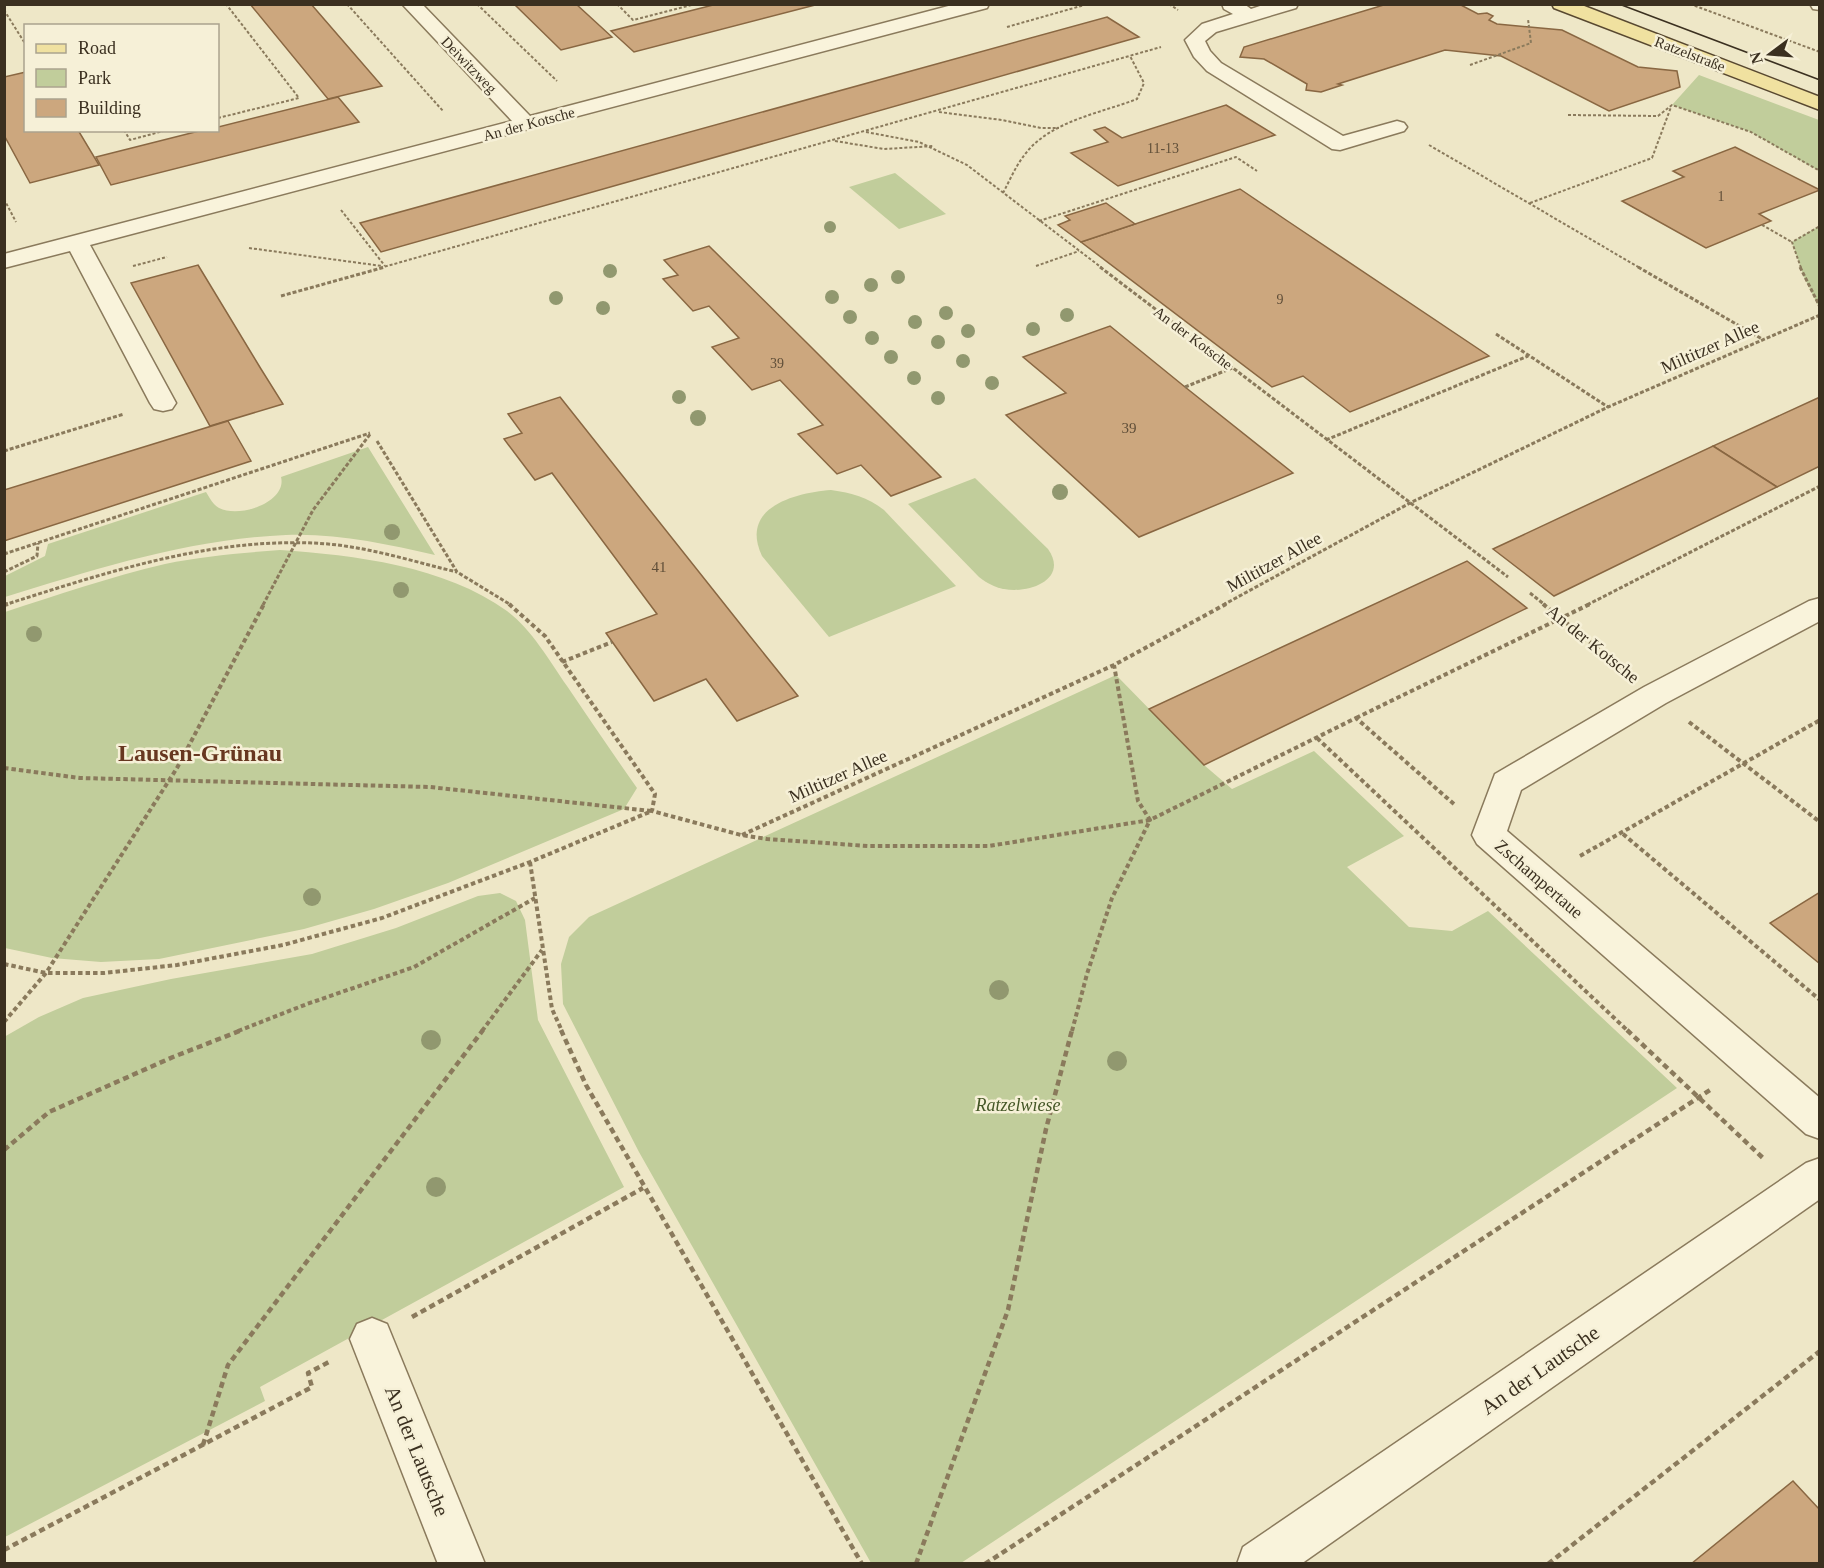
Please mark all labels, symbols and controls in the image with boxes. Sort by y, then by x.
legend [24,24,219,132]
north arrow [1740,24,1800,84]
street label: Deiwitzweg [438,33,500,97]
street label: Ratzelstraße [1653,33,1728,75]
text: Road [78,38,116,58]
text: N [1746,50,1766,66]
text: Park [78,68,111,88]
text: Building [78,98,141,118]
street label: An der Kotsche [481,104,577,144]
house number: 11-13 [1147,141,1179,156]
house number: 1 [1718,189,1725,204]
house number: 9 [1277,292,1284,307]
street label: An der Kotsche [1151,303,1236,373]
street label: Miltitzer Allee [1658,316,1762,378]
house number: 39 [770,356,784,371]
house number: 39 [1122,420,1137,436]
street label: Miltitzer Allee [1223,528,1325,596]
house number: 41 [652,559,667,575]
street label: An der Kotsche [1543,601,1643,687]
district label: Lausen-Grünau [118,740,282,766]
street label: Miltitzer Allee [786,745,890,807]
street label: Zschampertaue [1491,835,1587,923]
park label: Ratzelwiese [975,1095,1061,1115]
street label: An der Lautsche [1476,1320,1604,1420]
street label: An der Lautsche [380,1382,454,1520]

